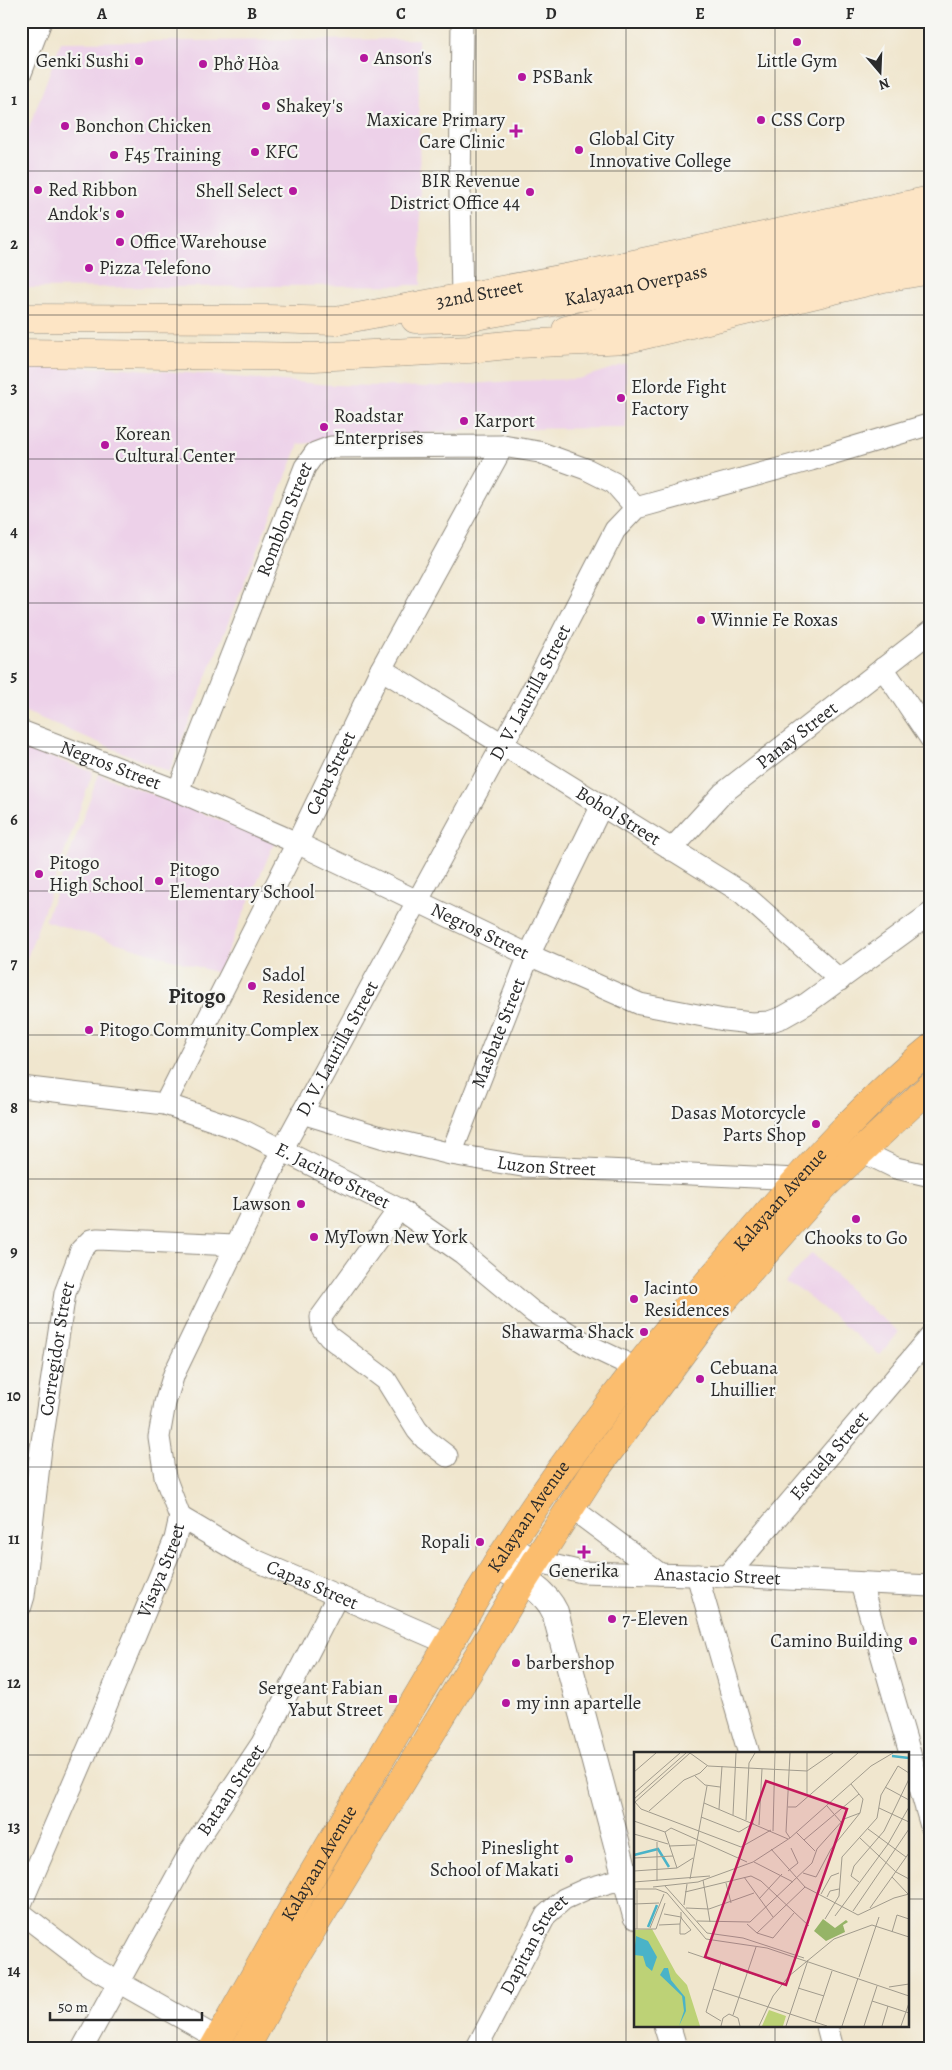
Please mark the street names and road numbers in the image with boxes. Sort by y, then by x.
street label: Kalayaan Overpass [562,258,710,313]
street label: 32nd Street [434,273,525,315]
street label: Romblon Street [250,456,318,580]
street label: D. V. Laurilla Street [483,620,577,765]
street label: Panay Street [751,695,843,775]
street label: Cebu Street [299,727,362,820]
street label: Negros Street [57,734,165,796]
street label: Bohol Street [571,780,666,852]
street label: Negros Street [427,897,533,966]
street label: Masbate Street [465,974,532,1092]
street label: D. V. Laurilla Street [290,976,385,1121]
street label: E. Jacinto Street [271,1136,395,1215]
street label: Kalayaan Avenue [727,1142,833,1257]
street label: Luzon Street [495,1149,596,1182]
street label: Corregidor Street [33,1277,81,1418]
street label: Escuela Street [784,1405,875,1506]
street label: Kalayaan Avenue [481,1455,576,1578]
street label: Visaya Street [130,1521,191,1623]
street label: Capas Street [262,1553,362,1616]
street label: Anastacio Street [653,1561,781,1592]
street label: Bataan Street [191,1739,271,1841]
street label: Kalayaan Avenue [275,1800,363,1926]
street label: Dapitan Street [494,1888,574,1999]

